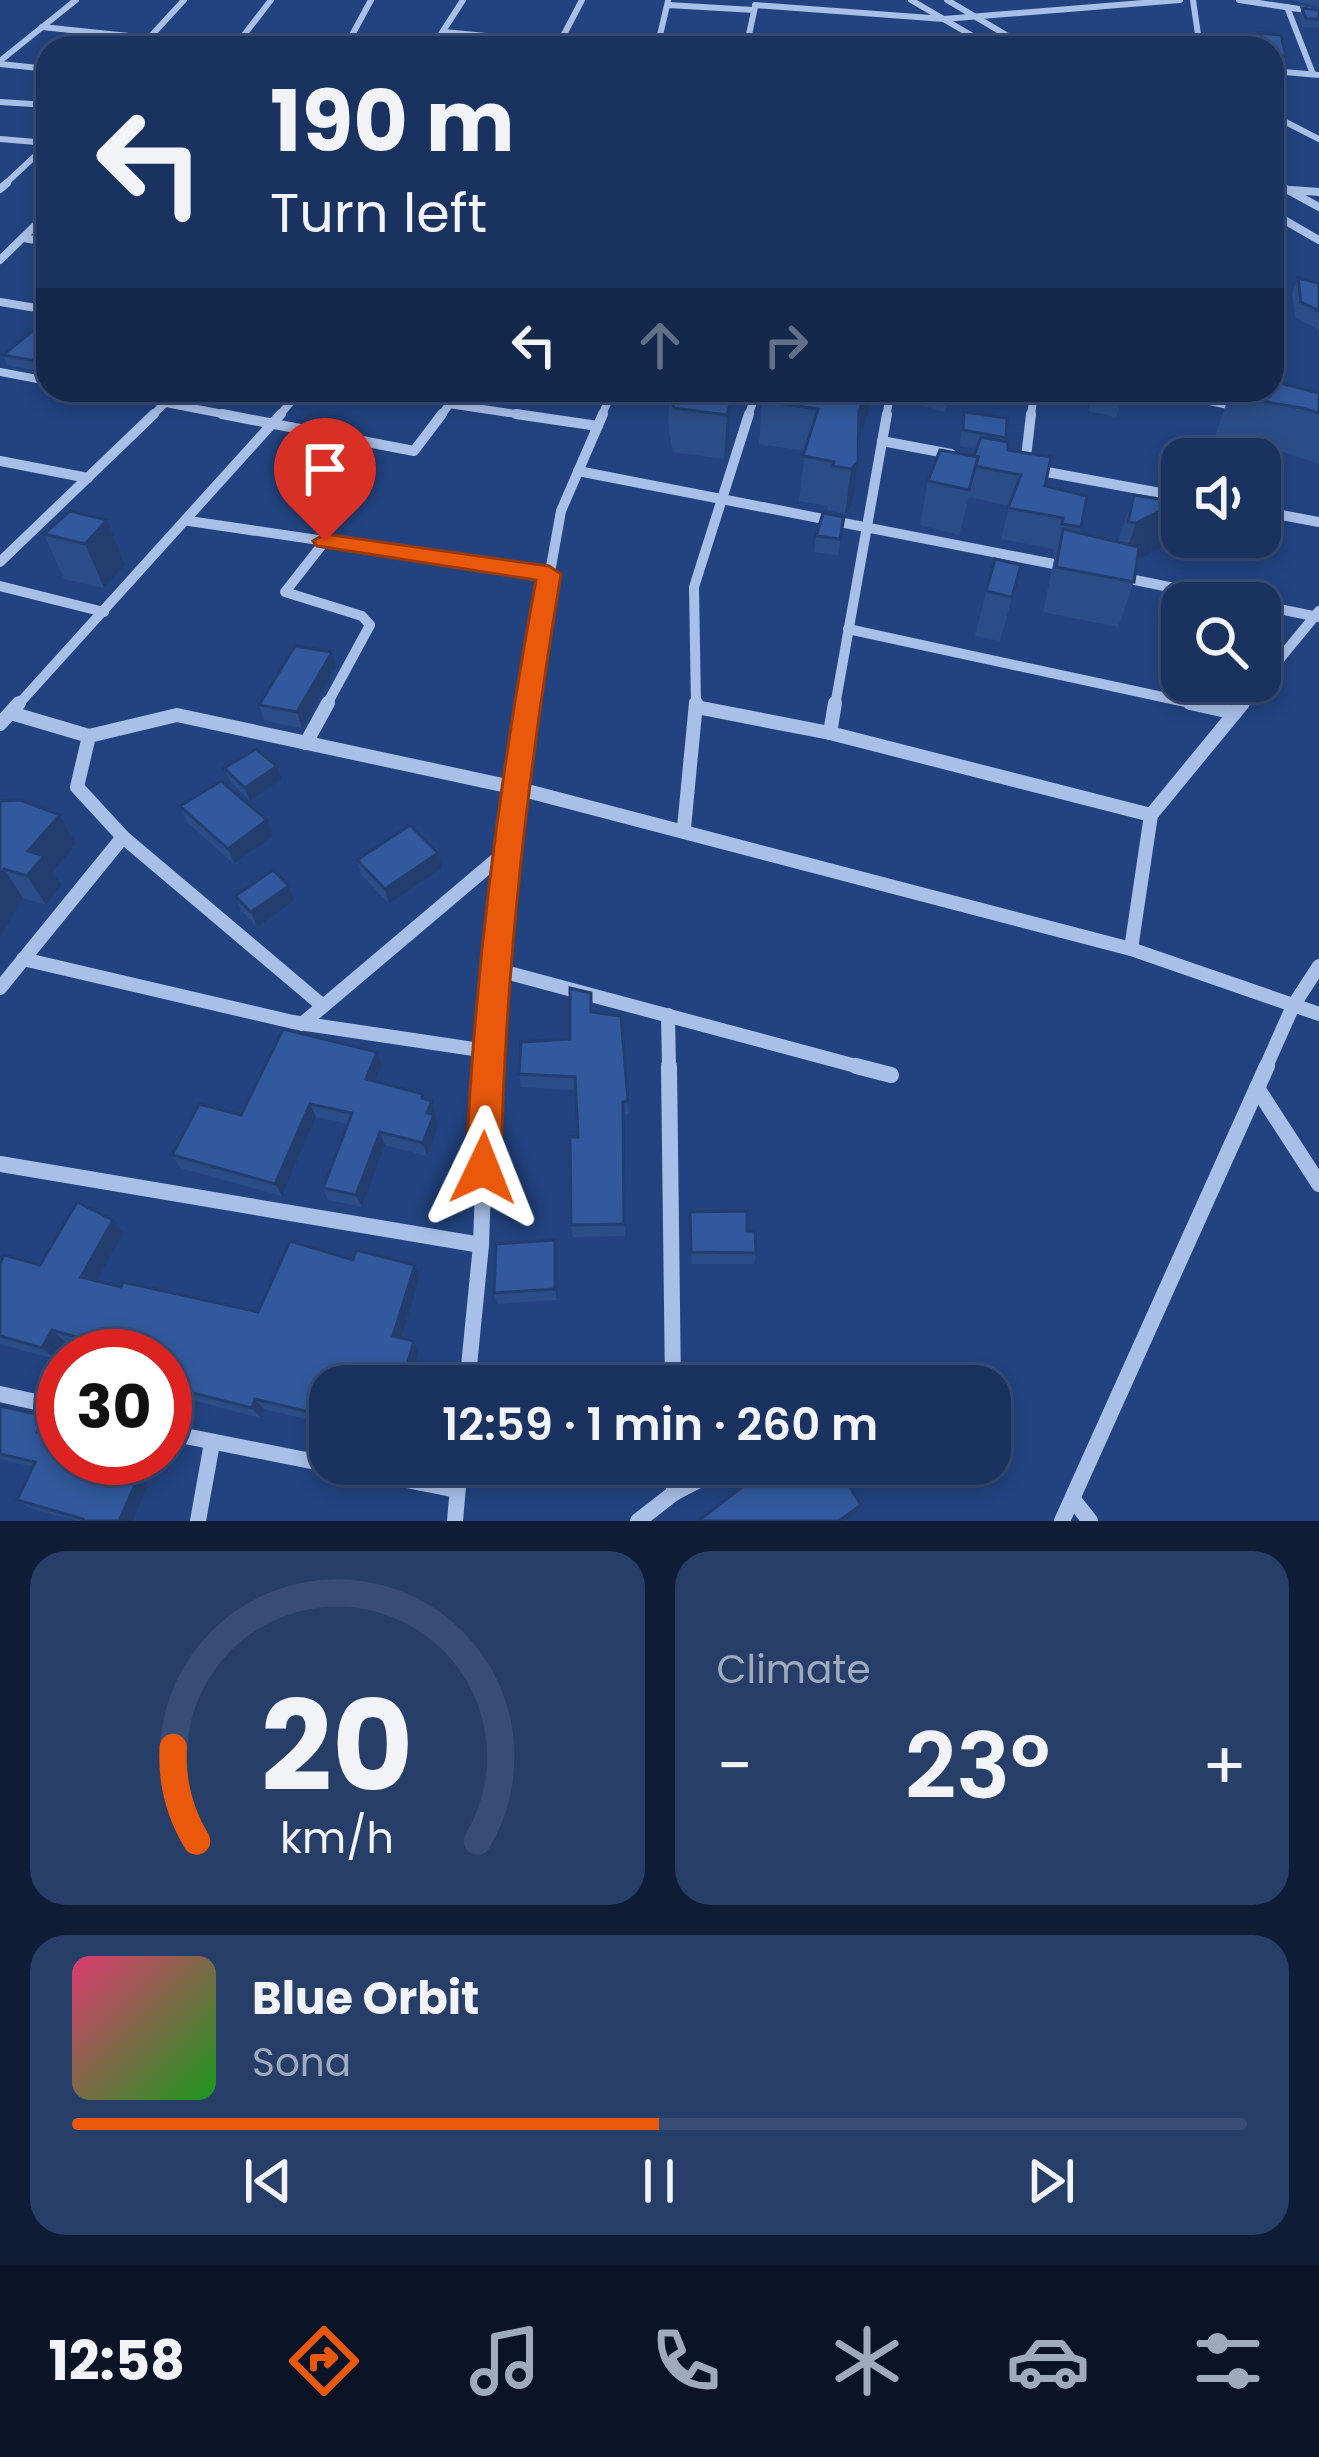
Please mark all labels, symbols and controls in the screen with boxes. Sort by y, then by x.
text: 190 m [270,63,515,180]
icon: left [72,84,228,240]
text: Turn left [270,175,487,251]
icon: left [501,312,567,378]
icon: ahead [627,312,693,378]
icon: right [753,312,819,378]
pin [274,418,376,541]
icon: arrive [292,436,358,502]
map controls [1161,438,1281,702]
button: sound [1161,438,1281,558]
button: search [1161,582,1281,702]
position arrow [420,1105,546,1231]
speed limit sign: 30 [36,1329,192,1485]
text: 12:59 · 1 min · 260 m [442,1393,878,1456]
text: Climate [717,1642,871,1697]
text: 20 [261,1659,414,1834]
text: 23° [905,1703,1050,1830]
text: − [717,1720,753,1812]
text: + [1202,1720,1247,1812]
text: km/h [280,1808,394,1868]
text: Blue Orbit [252,1967,479,2030]
text: Sona [252,2035,351,2090]
icon: previous [235,2148,301,2214]
icon: pause [626,2148,692,2214]
icon: next [1018,2148,1084,2214]
icon: directions [282,2319,366,2403]
icon: music [463,2319,547,2403]
icon: phone [644,2319,728,2403]
icon: climate [825,2319,909,2403]
icon: car [1006,2319,1090,2403]
icon: filters [1186,2319,1270,2403]
text: 12:58 [48,2323,185,2399]

